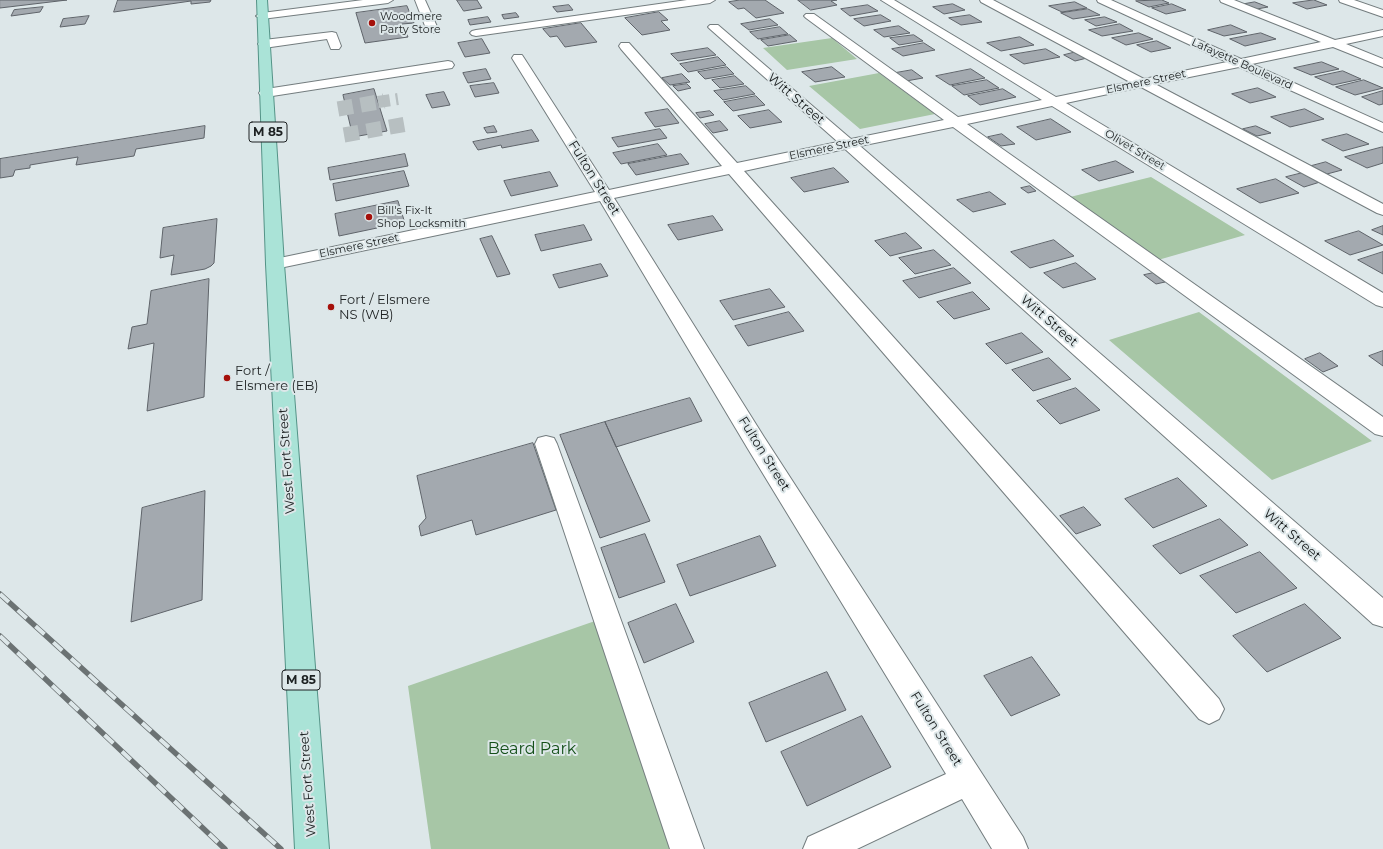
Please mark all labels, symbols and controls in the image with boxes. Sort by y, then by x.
place label: Woodmere Party Store [380,10,442,36]
marker: Woodmere Party Store [367,18,377,28]
street label: Lafayette Boulevard [1189,36,1295,92]
street label: Elsmere Street [1105,67,1187,97]
street label: Witt Street [764,70,828,128]
road number: M 85 [249,122,287,142]
street label: Olivet Street [1102,127,1168,173]
street label: Elsmere Street [788,133,870,163]
street label: Fulton Street [565,138,623,218]
place label: Bill's Fix-It Shop Locksmith [377,204,466,230]
marker: Bill's Fix-It Shop Locksmith [364,212,374,222]
street label: Elsmere Street [318,231,400,261]
place label: Fort / Elsmere NS (WB) [339,292,430,323]
street label: Witt Street [1017,292,1081,350]
marker: Fort / Elsmere NS (WB) [326,302,336,312]
place label: Fort / Elsmere (EB) [235,363,319,394]
marker: Fort / Elsmere (EB) [222,373,232,383]
street label: West Fort Street [276,408,298,514]
street label: Fulton Street [735,414,793,494]
street label: Witt Street [1260,506,1324,564]
road number: M 85 [282,670,320,690]
street label: Fulton Street [907,689,965,769]
street label: West Fort Street [297,731,319,837]
park label: Beard Park [488,739,576,759]

